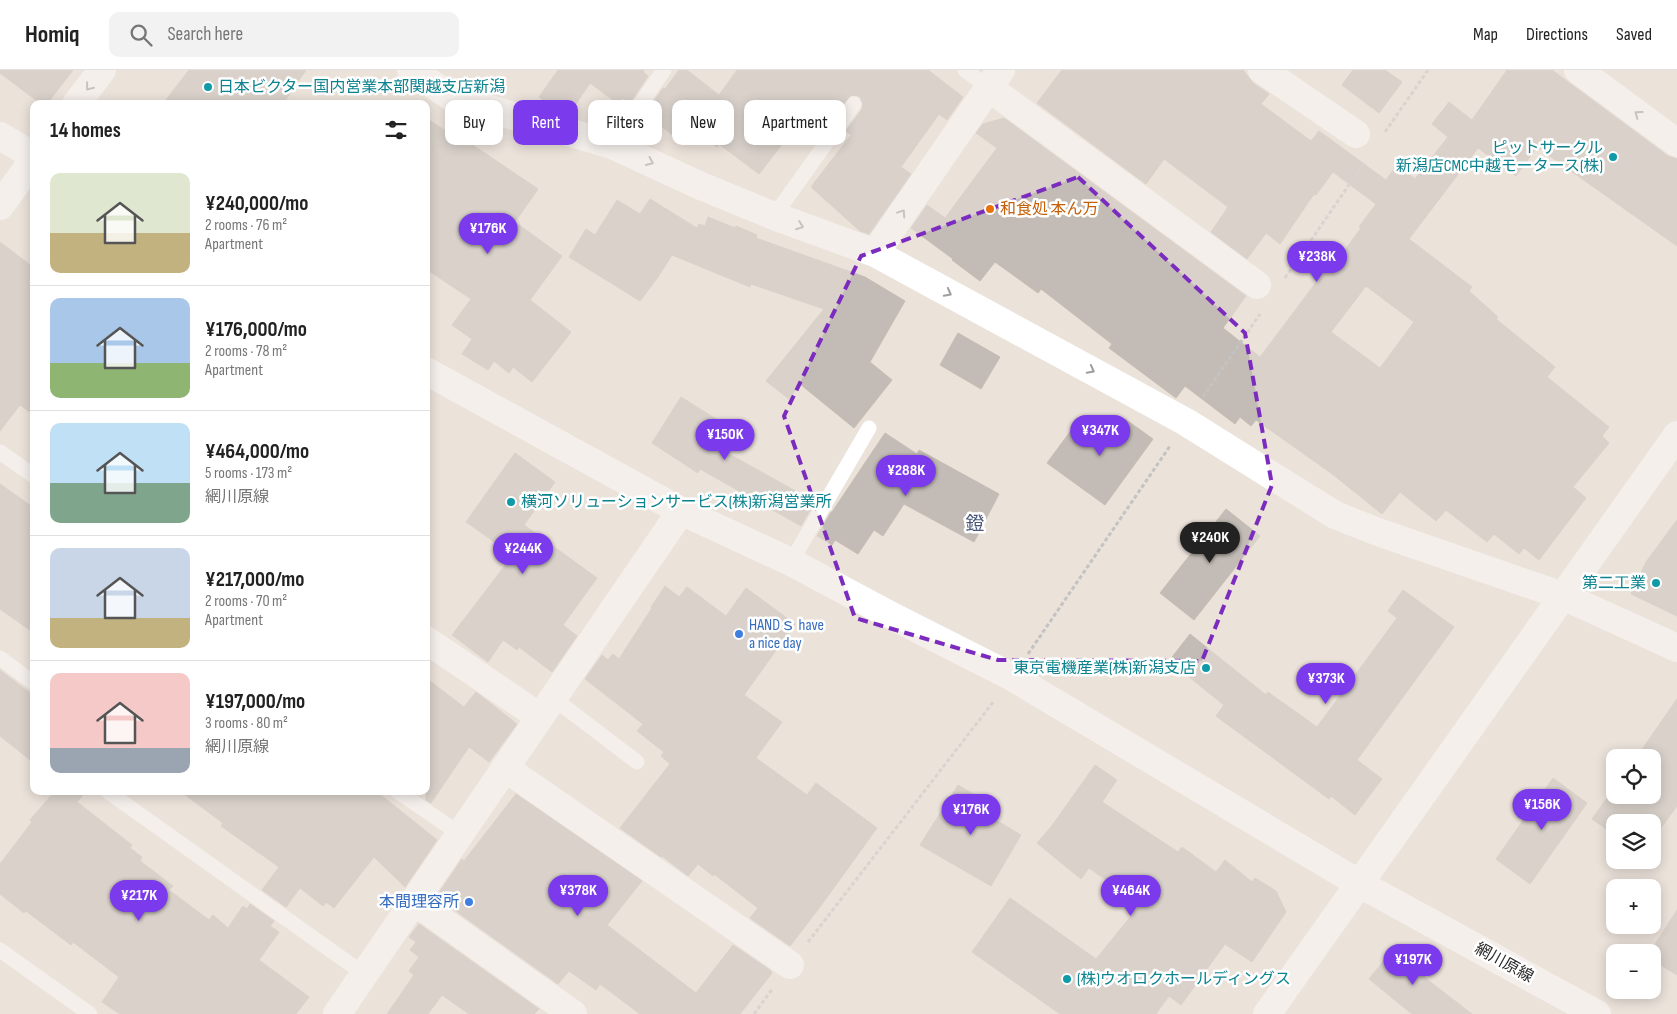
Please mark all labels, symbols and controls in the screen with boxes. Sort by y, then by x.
search box [109,12,459,57]
text: Homiq [25,20,79,49]
icon: search [127,21,155,49]
text: Search here [167,23,243,46]
text: Map [1473,24,1498,45]
text: Directions [1526,24,1588,45]
text: Saved [1616,24,1652,45]
place label: 日本ビクター国内営業本部関越支店新潟 [218,78,505,97]
one-way arrow [87,81,95,90]
marker: 日本ビクター国内営業本部関越支店新潟 [202,81,214,93]
chip: Buy [445,100,503,145]
chip: Rent [513,100,578,145]
chip: Filters [588,100,662,145]
chip: New [672,100,734,145]
chip: Apartment [744,100,846,145]
one-way arrow [1634,111,1644,120]
icon: filters [382,116,410,144]
text: 14 homes [50,118,121,143]
place label: ピットサークル 新潟店CMC中越モータース(株) [1396,139,1603,176]
marker: ピットサークル 新潟店CMC中越モータース(株) [1607,151,1619,163]
one-way arrow [645,156,654,167]
text: ¥240,000/mo [205,191,308,216]
icon: home [90,193,150,253]
place label: 和食処 本ん万 [1000,200,1099,219]
marker: 和食処 本ん万 [984,203,996,215]
one-way arrow [896,209,905,219]
pin: ¥176K [453,212,523,255]
text: 2 rooms · 76 m² [205,216,287,235]
text: ¥176K [470,219,506,238]
one-way arrow [795,220,804,230]
text: Apartment [205,235,263,254]
pin: ¥238K [1282,240,1352,283]
text: ¥238K [1298,247,1336,266]
one-way arrow [942,287,951,297]
text: ¥176,000/mo [205,317,307,342]
icon: home [90,318,150,378]
text: 2 rooms · 78 m² [205,342,287,361]
text: Apartment [205,361,263,380]
one-way arrow [1085,364,1094,374]
pin: ¥347K [1065,414,1135,457]
pin: ¥150K [690,418,760,461]
text: ¥347K [1081,421,1119,440]
text: ¥150K [706,425,744,444]
text: ¥464,000/mo [205,439,309,464]
icon: home [90,443,150,503]
pin: ¥288K [871,454,941,497]
text: ¥288K [887,461,925,480]
text: 5 rooms · 173 m² [205,464,292,483]
text: 網川原線 [205,488,269,507]
place label: 横河ソリューションサービス(株)新潟営業所 [521,493,832,512]
marker: 横河ソリューションサービス(株)新潟営業所 [505,496,517,508]
district label: 鐙 [965,513,985,536]
pin: ¥240K [1175,522,1245,564]
text: ¥240K [1191,528,1229,547]
pin: ¥244K [488,532,558,575]
text: ¥244K [504,539,542,558]
text: ¥217,000/mo [205,567,304,592]
icon: home [90,568,150,628]
place label: 第二工業 [1582,574,1646,593]
marker: 第二工業 [1650,577,1662,589]
text: 2 rooms · 70 m² [205,592,287,611]
text: Apartment [205,611,263,630]
place label: HANDｓ have a nice day [749,616,824,653]
marker: HANDｓ have a nice day [733,628,745,640]
place label: 東京電機産業(株)新潟支店 [1013,659,1196,678]
marker: 東京電機産業(株)新潟支店 [1200,662,1212,674]
pin: ¥373K [1291,662,1361,705]
text: ¥373K [1307,669,1345,688]
text: ¥197,000/mo [205,689,305,714]
icon: home [90,693,150,753]
text: 3 rooms · 80 m² [205,714,288,733]
text: 網川原線 [205,738,269,757]
map controls [1606,749,1661,999]
button: locate [1606,749,1661,804]
pin: ¥156K [1507,788,1577,831]
pin: ¥176K [936,794,1006,836]
text: ¥156K [1524,795,1560,814]
text: ¥176K [953,800,989,819]
button: layers [1606,814,1661,869]
pin: ¥378K [543,874,613,917]
pin: ¥464K [1096,874,1166,917]
button: + [1606,879,1661,934]
pin: ¥217K [104,880,174,922]
text: ¥378K [559,881,597,900]
text: ¥464K [1112,881,1150,900]
text: ¥217K [121,886,157,905]
place label: 本間理容所 [379,893,459,912]
marker: 本間理容所 [463,896,475,908]
street label: 網川原線 [1471,939,1537,987]
pin: ¥197K [1378,944,1448,986]
button: − [1606,944,1661,999]
text: ¥197K [1394,950,1432,969]
place label: (株)ウオロクホールディングス [1077,970,1291,989]
marker: (株)ウオロクホールディングス [1061,973,1073,985]

